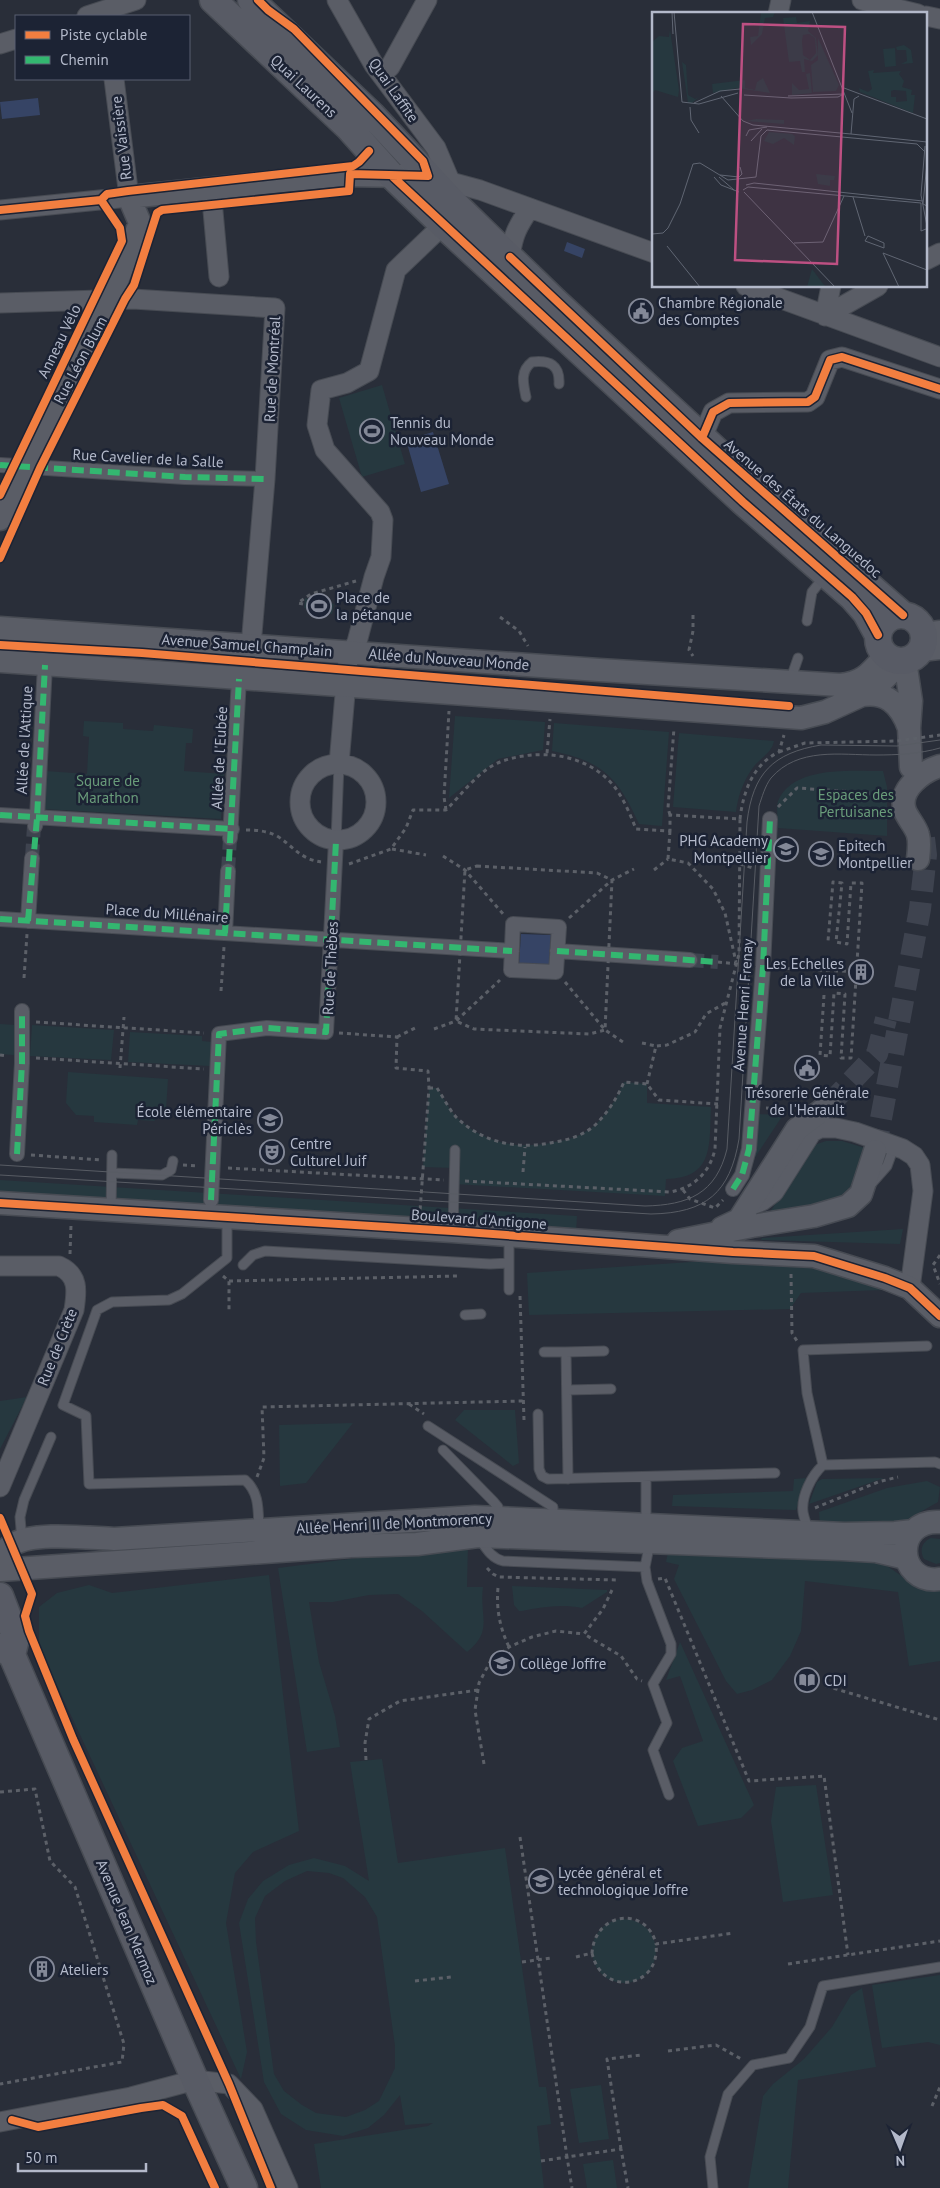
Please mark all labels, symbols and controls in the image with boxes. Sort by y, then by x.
inset map [652,12,928,288]
legend [15,15,190,80]
text: Piste cyclable [60,25,147,44]
text: Chemin [60,50,109,69]
street label: Quai Laurens [267,50,341,122]
street label: Quai Laffite [365,54,423,126]
street label: Rue Vaissière [106,95,136,181]
place label: Chambre Régionale des Comptes [658,293,783,329]
public building icon: Chambre Régionale des Comptes [628,298,654,324]
street label: Anneau Vélo [33,301,85,381]
street label: Rue Léon Blum [49,313,111,407]
street label: Rue de Montréal [260,315,284,422]
place label: Tennis du Nouveau Monde [390,413,494,449]
sports icon: Tennis du Nouveau Monde [359,418,385,444]
street label: Avenue des États du Languedoc [720,434,886,582]
street label: Rue Cavelier de la Salle [72,445,224,471]
place label: Place de la pétanque [336,588,412,624]
sports icon: Place de la pétanque [306,593,332,619]
street label: Avenue Samuel Champlain [161,630,333,660]
street label: Allée du Nouveau Monde [368,644,530,674]
street label: Allée de l'Attique [12,685,36,795]
street label: Allée de l'Eubée [207,706,231,810]
park label: Square de Marathon [76,771,140,807]
park label: Espaces des Pertuisanes [818,785,894,821]
place label: PHG Academy Montpellier [679,831,768,867]
school or university icon: PHG Academy Montpellier [773,836,799,862]
place label: Epitech Montpellier [838,836,912,872]
school or university icon: Epitech Montpellier [808,841,834,867]
street label: Place du Millénaire [105,899,229,927]
street label: Rue de Thèbes [318,921,342,1015]
street label: Avenue Henri Frenay [729,938,757,1072]
place label: Les Echelles de la Ville [766,954,844,990]
building icon: Les Echelles de la Ville [848,959,874,985]
public building icon: Trésorerie Générale de l'Herault [794,1055,820,1081]
place label: Trésorerie Générale de l'Herault [745,1083,869,1119]
place label: École élémentaire Périclès [137,1102,252,1138]
school or university icon: École élémentaire Périclès [257,1107,283,1133]
place label: Centre Culturel Juif [290,1134,368,1170]
theatre icon: Centre Culturel Juif [259,1139,285,1165]
street label: Boulevard d'Antigone [411,1205,547,1233]
street label: Rue de Crète [33,1306,81,1388]
street label: Allée Henri II de Montmorency [296,1508,492,1538]
school or university icon: Collège Joffre [489,1650,515,1676]
place label: Collège Joffre [520,1654,607,1673]
library icon: CDI [794,1667,820,1693]
place label: CDI [824,1671,847,1690]
street label: Avenue Jean Mermoz [92,1857,162,1987]
place label: Lycée général et technologique Joffre [558,1863,688,1899]
school or university icon: Lycée général et technologique Joffre [528,1868,554,1894]
building icon: Ateliers [29,1956,55,1982]
place label: Ateliers [60,1960,109,1979]
north arrow [875,2123,925,2173]
scale bar [18,2140,145,2172]
text: 50 m [25,2148,58,2167]
text: N [896,2152,905,2170]

